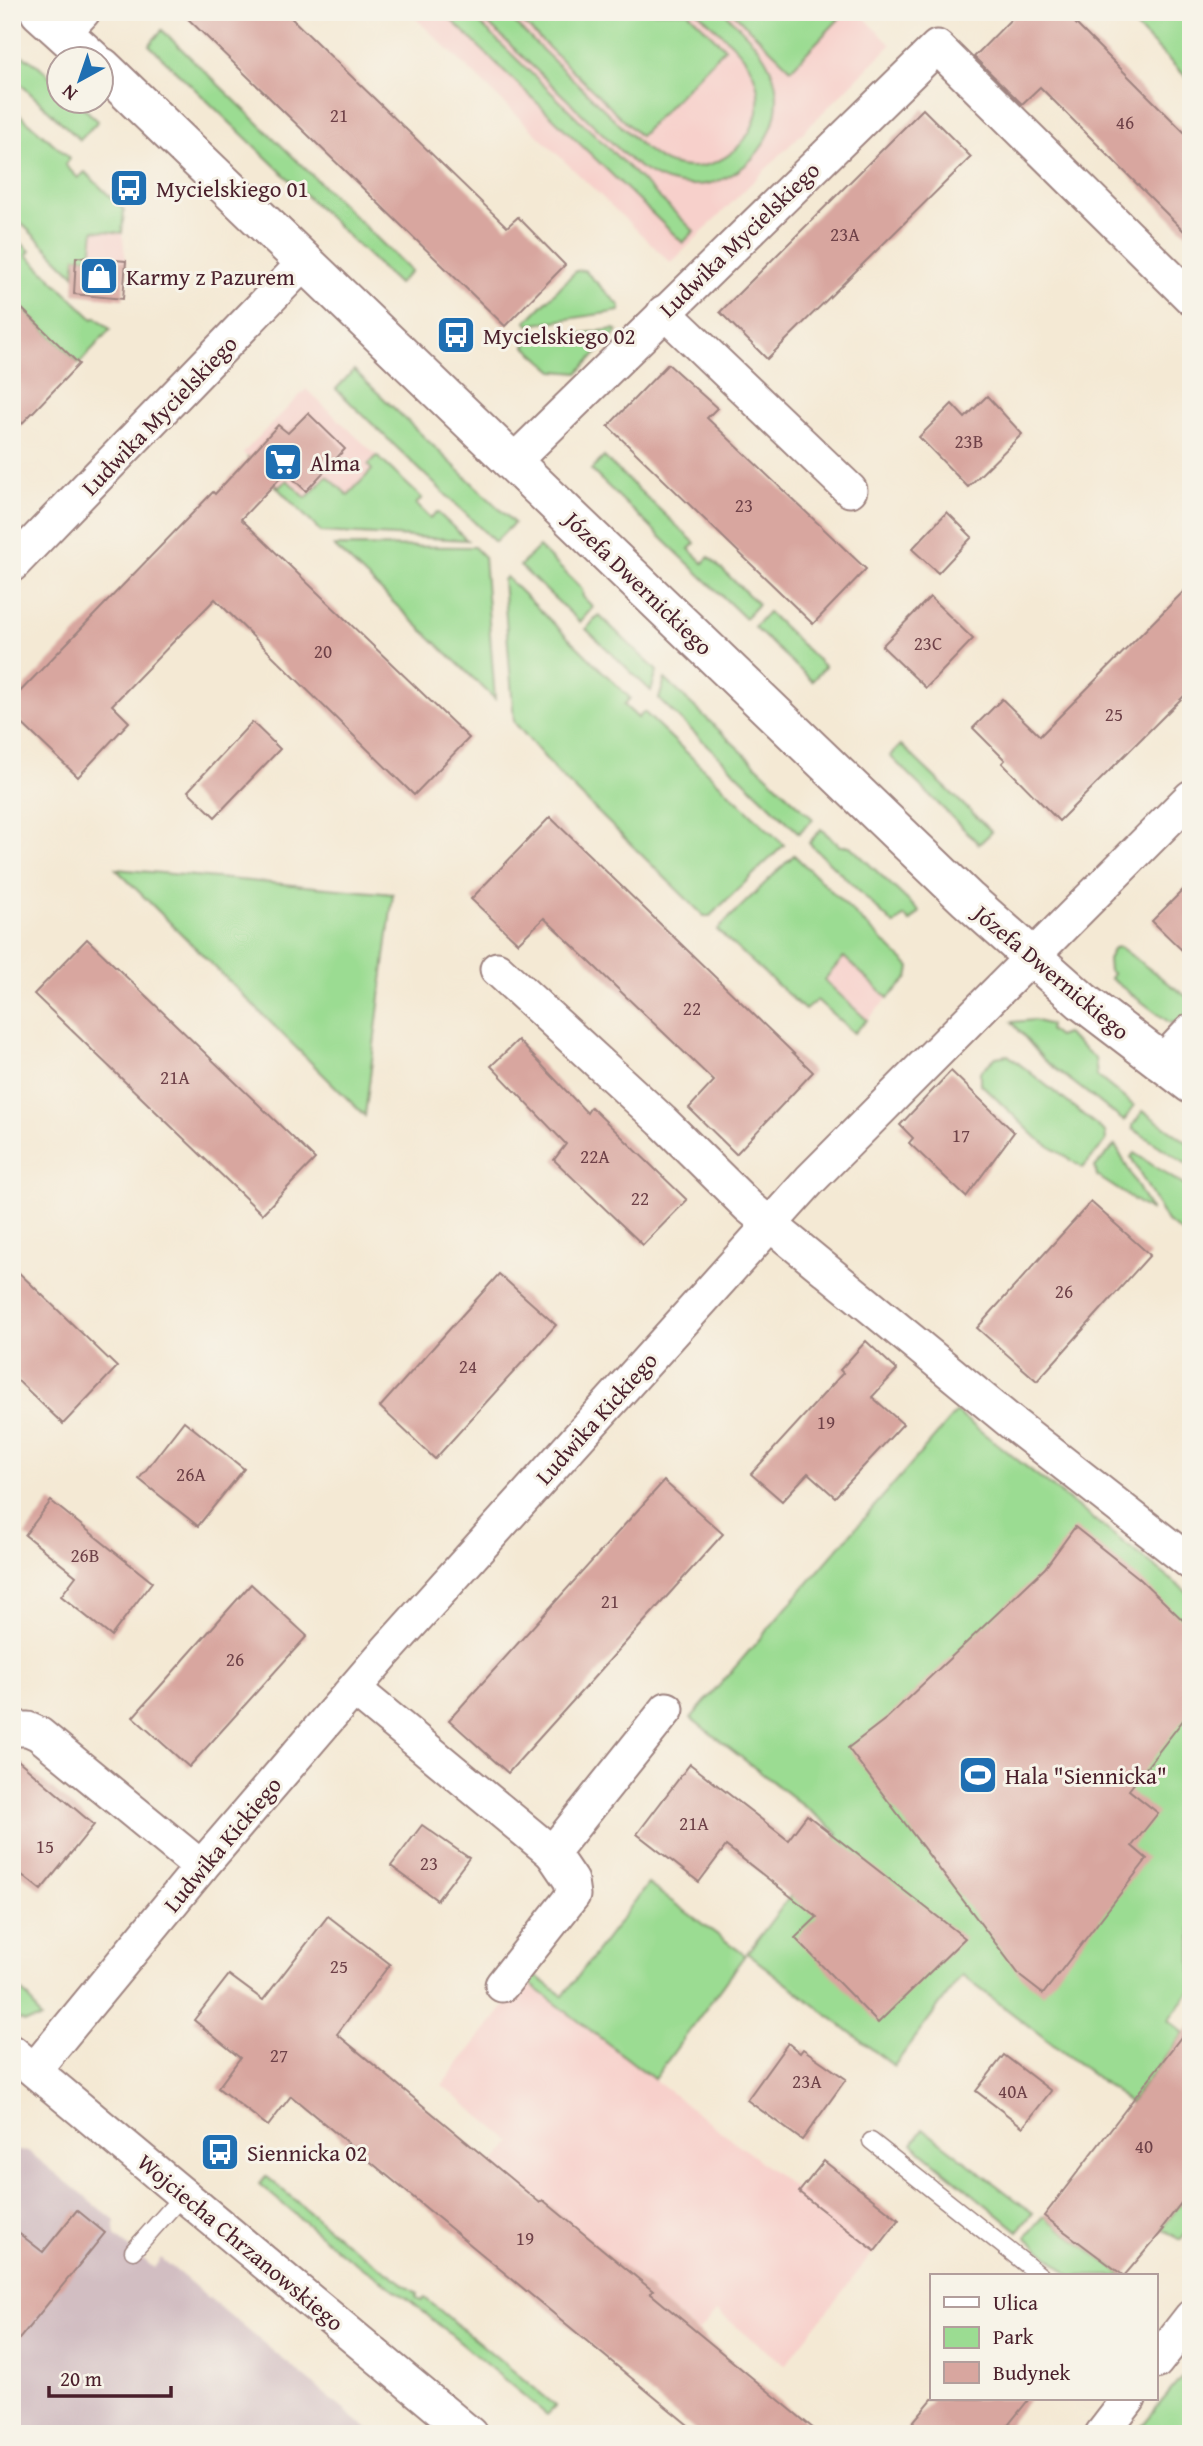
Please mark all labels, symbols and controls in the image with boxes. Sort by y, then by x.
north arrow [46,46,116,116]
text: N [55,78,83,108]
house number: 21 [330,101,348,129]
house number: 46 [1116,108,1134,136]
street label: Ludwika Mycielskiego [651,154,827,324]
bus stop icon: Mycielskiego 01 [108,167,150,209]
place label: Mycielskiego 01 [156,172,309,205]
house number: 23A [830,220,860,248]
shop icon: Karmy z Pazurem [78,255,120,297]
place label: Karmy z Pazurem [126,260,295,293]
bus stop icon: Mycielskiego 02 [435,314,477,356]
place label: Mycielskiego 02 [483,319,636,352]
street label: Ludwika Mycielskiego [74,327,244,503]
house number: 23B [954,427,984,455]
supermarket icon: Alma [262,441,304,483]
place label: Alma [310,446,360,479]
house number: 23 [735,491,753,519]
street label: Józefa Dwernickiego [555,501,720,662]
house number: 23C [914,629,942,657]
house number: 20 [314,637,332,665]
house number: 25 [1105,700,1123,728]
street label: Józefa Dwernickiego [965,895,1137,1047]
house number: 22 [683,994,701,1022]
house number: 21A [160,1063,190,1091]
house number: 17 [952,1121,970,1149]
house number: 22A [580,1142,610,1170]
house number: 22 [631,1184,649,1212]
house number: 26 [1055,1277,1073,1305]
street label: Ludwika Kickiego [527,1344,665,1492]
house number: 24 [459,1352,477,1380]
house number: 19 [817,1408,835,1436]
house number: 26A [176,1460,206,1488]
house number: 26B [70,1541,100,1569]
house number: 21 [601,1587,619,1615]
house number: 26 [226,1645,244,1673]
sports icon: Hala "Siennicka" [957,1754,999,1796]
place label: Hala "Siennicka" [1005,1759,1167,1792]
street label: Ludwika Kickiego [155,1769,289,1919]
house number: 21A [679,1809,709,1837]
house number: 15 [36,1832,54,1860]
house number: 23 [420,1849,438,1877]
house number: 25 [330,1952,348,1980]
house number: 27 [270,2041,288,2069]
house number: 23A [792,2067,822,2095]
house number: 40A [998,2077,1028,2105]
bus stop icon: Siennicka 02 [199,2131,241,2173]
house number: 40 [1135,2132,1153,2160]
place label: Siennicka 02 [247,2136,367,2169]
street label: Wojciecha Chrzanowskiego [131,2146,351,2338]
house number: 19 [516,2224,534,2252]
legend [930,2274,1158,2400]
text: Ulica [993,2287,1038,2318]
text: Park [993,2321,1034,2352]
scale bar [49,2355,172,2399]
text: Budynek [993,2357,1071,2388]
text: 20 m [60,2363,102,2394]

